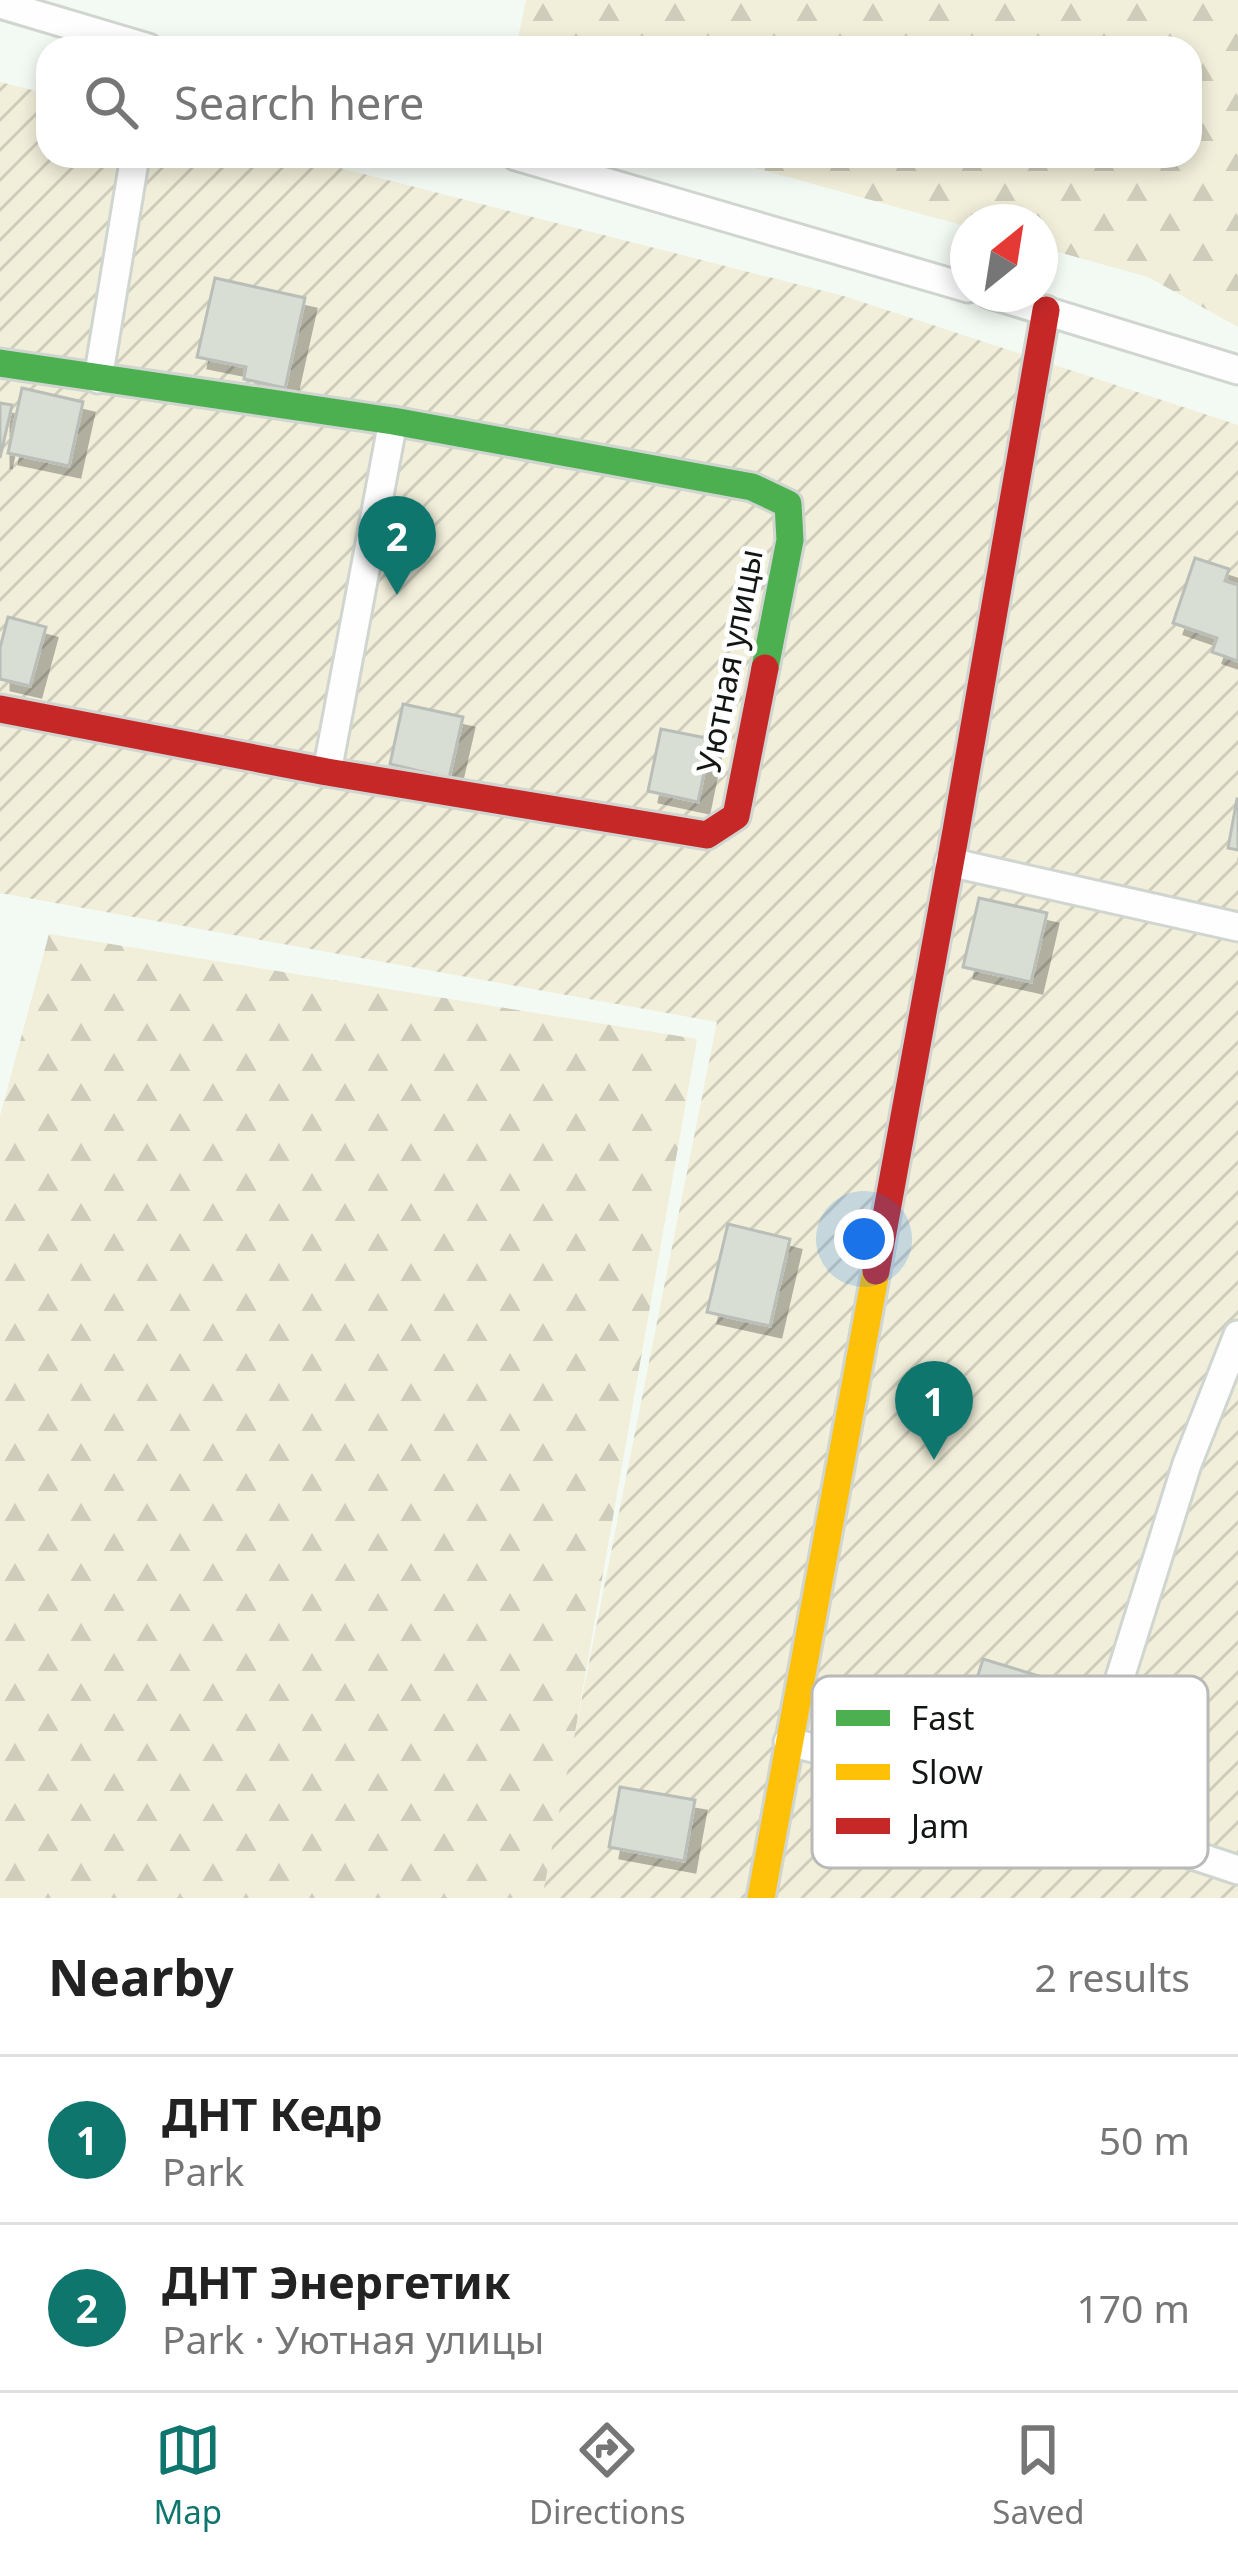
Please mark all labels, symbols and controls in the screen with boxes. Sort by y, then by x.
search box [36,36,1202,168]
icon: search [78,69,144,135]
text: Search here [174,72,424,133]
north arrow [950,204,1058,312]
pin: 2 [358,496,436,595]
street label: Уютная улицы [685,545,773,777]
your location [834,1209,894,1269]
pin: 1 [895,1361,973,1460]
legend [812,1676,1208,1868]
text: Fast [911,1695,974,1740]
text: Slow [911,1749,983,1794]
text: Jam [908,1803,969,1848]
text: Nearby [48,1941,234,2011]
text: 2 results [1035,1950,1190,2003]
text: ДНТ Кедр [162,2083,383,2144]
text: 1 [76,2113,98,2166]
text: 50 m [1099,2113,1190,2166]
text: Park [162,2144,244,2197]
text: ДНТ Энергетик [162,2251,511,2312]
text: 2 [76,2281,98,2334]
text: 170 m [1076,2281,1190,2334]
text: Park · Уютная улицы [162,2312,544,2365]
tab: Map [153,2417,222,2534]
tab: Directions [529,2417,686,2534]
tab: Saved [992,2417,1085,2534]

